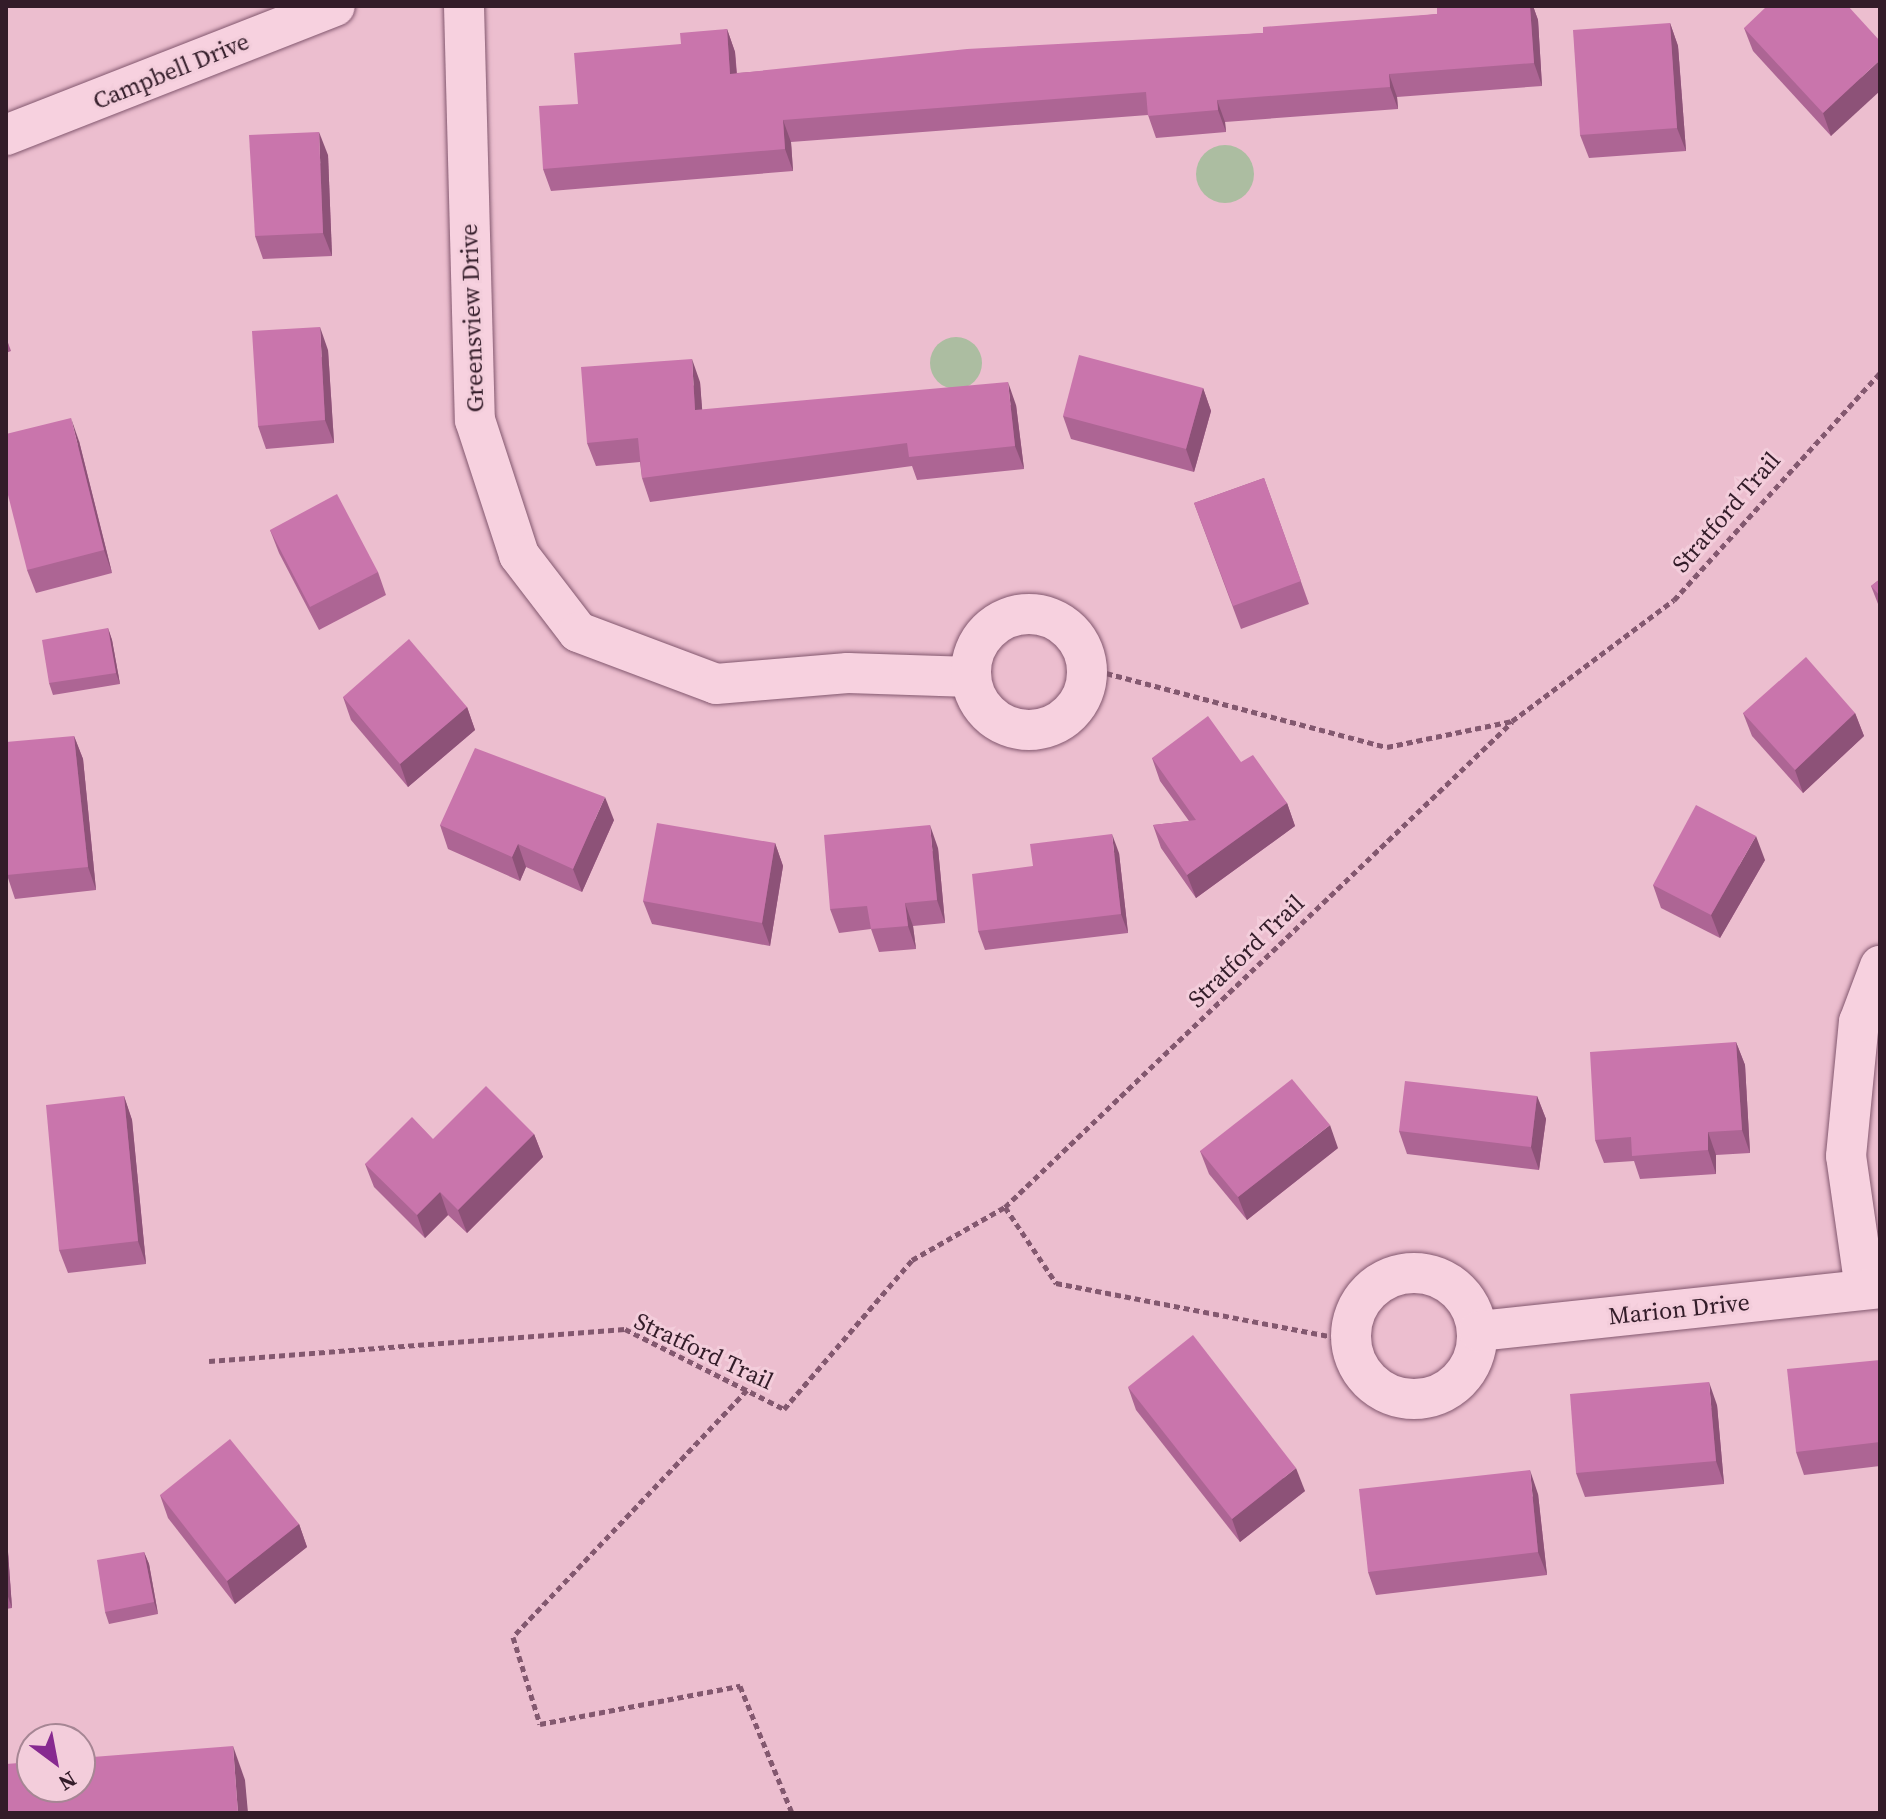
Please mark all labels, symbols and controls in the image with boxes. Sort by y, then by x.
street label: Campbell Drive [89,27,253,115]
street label: Greensview Drive [454,223,490,413]
street label: Stratford Trail [1666,446,1786,578]
street label: Stratford Trail [1182,888,1310,1014]
street label: Marion Drive [1607,1287,1751,1331]
street label: Stratford Trail [630,1306,778,1396]
north arrow [16,1723,96,1803]
text: N [53,1765,82,1799]

